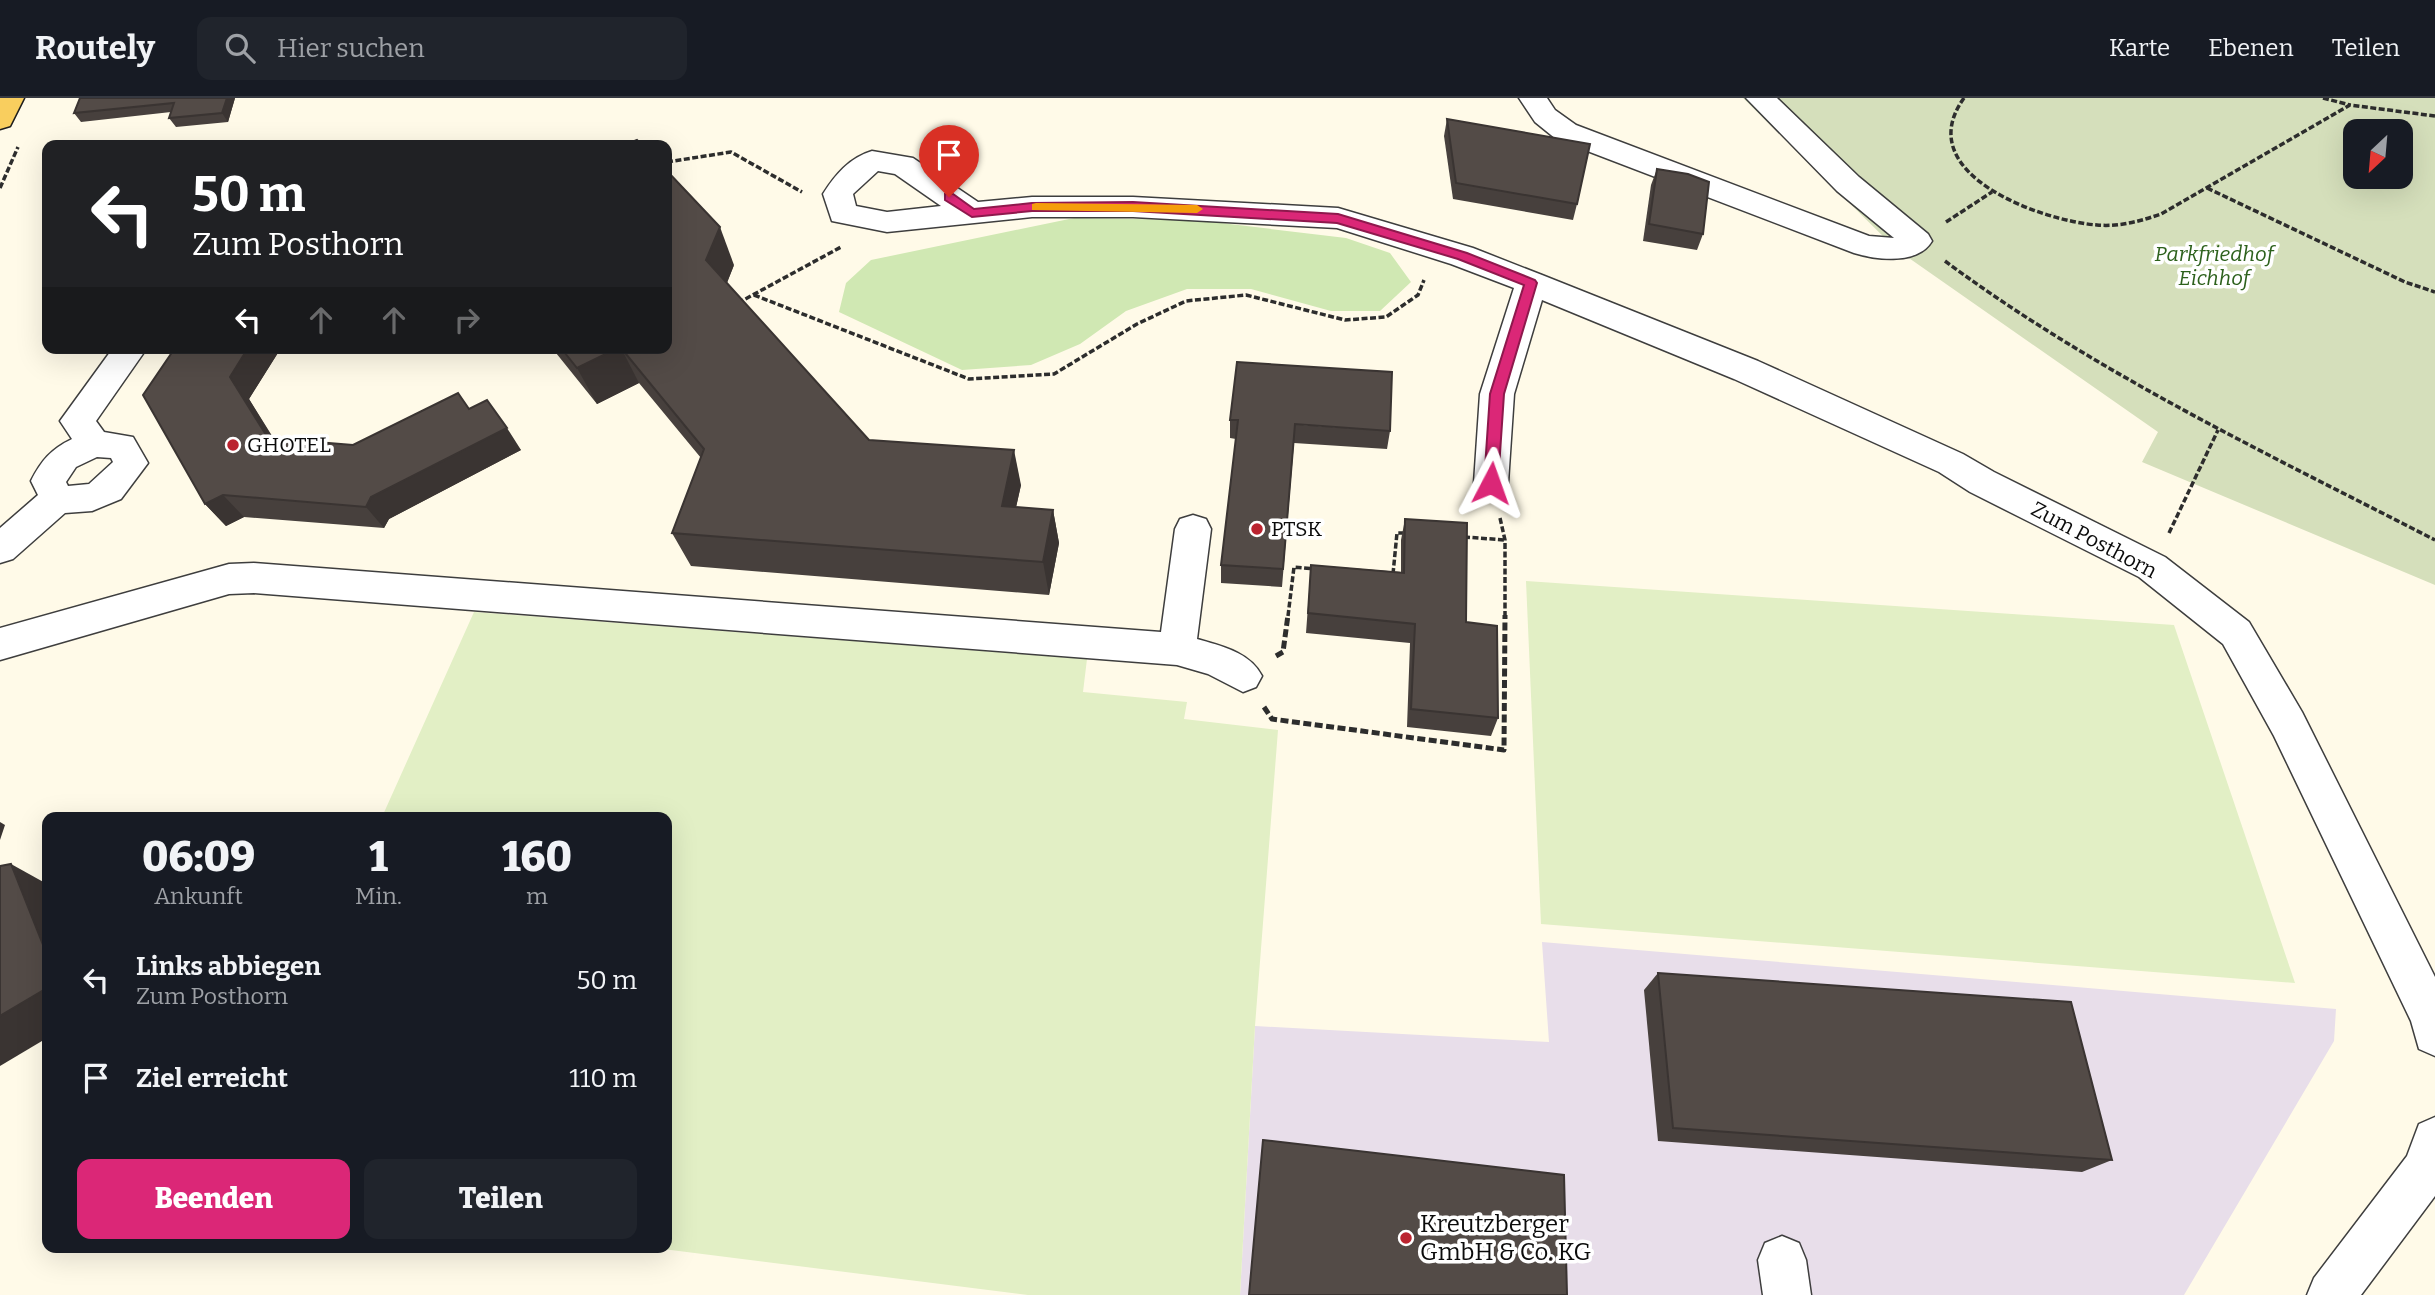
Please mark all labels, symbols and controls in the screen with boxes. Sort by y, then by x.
search box [197,17,687,80]
text: Routely [35,28,155,68]
icon: search [221,29,259,67]
text: Hier suchen [277,33,425,64]
text: Karte [2109,34,2170,62]
text: Ebenen [2208,34,2294,62]
text: Teilen [2332,34,2400,62]
north arrow [2343,119,2413,189]
map controls [2343,119,2413,189]
pin [919,125,979,197]
icon: arrive [930,136,968,174]
text: 50 m [192,165,305,224]
icon: left [77,168,168,259]
text: Zum Posthorn [192,225,404,263]
park label: Parkfriedhof Eichhof [2155,241,2277,291]
icon: left [229,301,267,339]
icon: ahead [302,301,340,339]
icon: ahead [375,301,413,339]
icon: right [448,301,486,339]
place label: GHOTEL [247,432,331,458]
marker: GHOTEL [225,437,241,453]
position arrow [1454,446,1528,520]
street label: Zum Posthorn [2027,496,2161,584]
place label: PTSK [1271,516,1322,542]
marker: PTSK [1249,521,1265,537]
text: 06:09 [142,832,255,882]
text: 1 [369,832,388,882]
text: 160 [502,832,572,882]
text: Ankunft [154,882,243,910]
text: Min. [355,882,402,910]
text: m [526,882,548,910]
text: Links abbiegen [136,951,321,982]
icon: left [77,961,115,999]
text: 50 m [576,965,637,996]
text: Zum Posthorn [136,982,288,1010]
icon: arrive [77,1059,115,1097]
text: Ziel erreicht [136,1063,288,1094]
text: 110 m [569,1063,637,1094]
button: Beenden [77,1159,350,1239]
button: Teilen [364,1159,637,1239]
place label: Kreutzberger GmbH & Co. KG [1420,1210,1591,1266]
marker: Kreutzberger GmbH & Co. KG [1398,1230,1414,1246]

